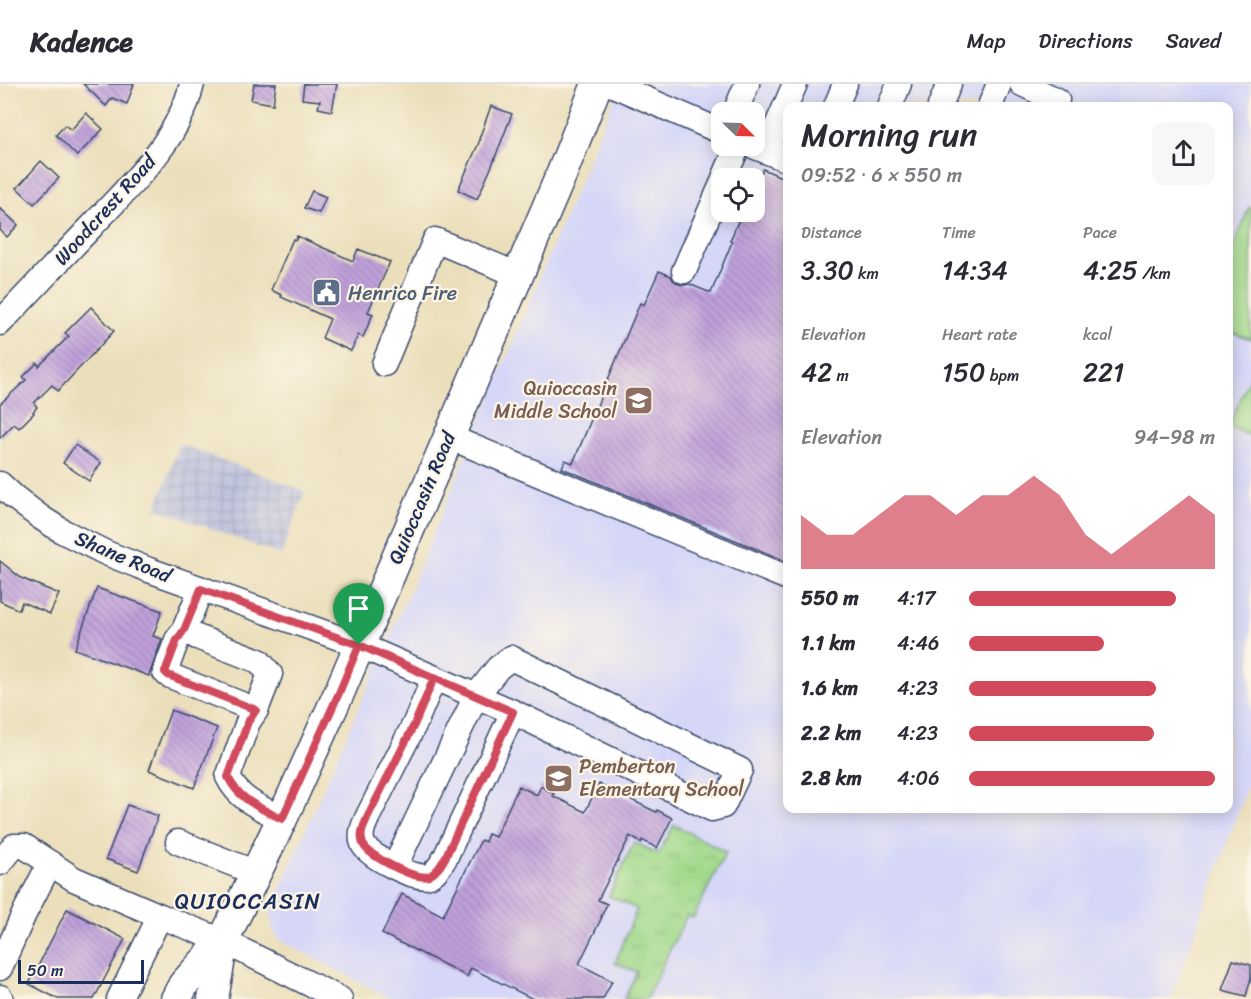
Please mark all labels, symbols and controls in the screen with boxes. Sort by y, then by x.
text: Kadence [30,17,133,66]
text: Map [967,22,1005,60]
text: Directions [1038,22,1133,60]
text: Saved [1166,22,1221,60]
north arrow [711,102,765,156]
map controls [711,102,765,222]
text: Morning run [801,106,977,164]
button: share [1152,122,1215,185]
street label: Woodcrest Road [45,145,166,274]
text: 09:52 · 6 × 550 m [801,158,962,193]
button: locate [711,168,765,222]
text: Distance [801,218,862,247]
text: Time [942,218,976,247]
text: Pace [1083,218,1117,247]
text: 3.30 [801,247,854,293]
text: 14:34 [942,247,1008,293]
text: 4:25 [1083,247,1138,293]
text: km [854,259,879,288]
text: /km [1138,259,1171,288]
place label: Henrico Fire [348,276,457,311]
public building icon: Henrico Fire [311,277,343,309]
text: Elevation [801,320,866,349]
text: Heart rate [942,320,1017,349]
text: kcal [1083,320,1112,349]
text: 42 [801,349,832,395]
text: 150 [942,349,985,395]
text: 221 [1083,349,1124,395]
text: m [832,361,849,390]
text: bpm [985,361,1019,390]
place label: Quioccasin Middle School [494,371,617,429]
school or university icon: Quioccasin Middle School [622,384,654,416]
text: Elevation [801,420,882,455]
text: 94–98 m [1134,420,1215,455]
street label: Quioccasin Road [378,425,466,570]
street label: Shane Road [69,521,178,594]
text: 550 m [801,581,859,616]
text: 4:17 [897,581,936,616]
pin [333,583,384,645]
icon: arrive [342,592,375,625]
text: 1.1 km [801,626,855,661]
text: 4:46 [897,626,939,661]
text: 1.6 km [801,671,858,706]
text: 4:23 [897,671,938,706]
text: 2.2 km [801,716,861,751]
text: 4:23 [897,716,938,751]
place label: Pemberton Elementary School [579,749,744,807]
text: 2.8 km [801,761,862,796]
text: 4:06 [897,761,940,796]
school or university icon: Pemberton Elementary School [542,762,574,794]
district label: QUIOCCASIN [175,882,321,921]
text: 50 m [27,956,63,985]
scale bar [18,957,144,984]

